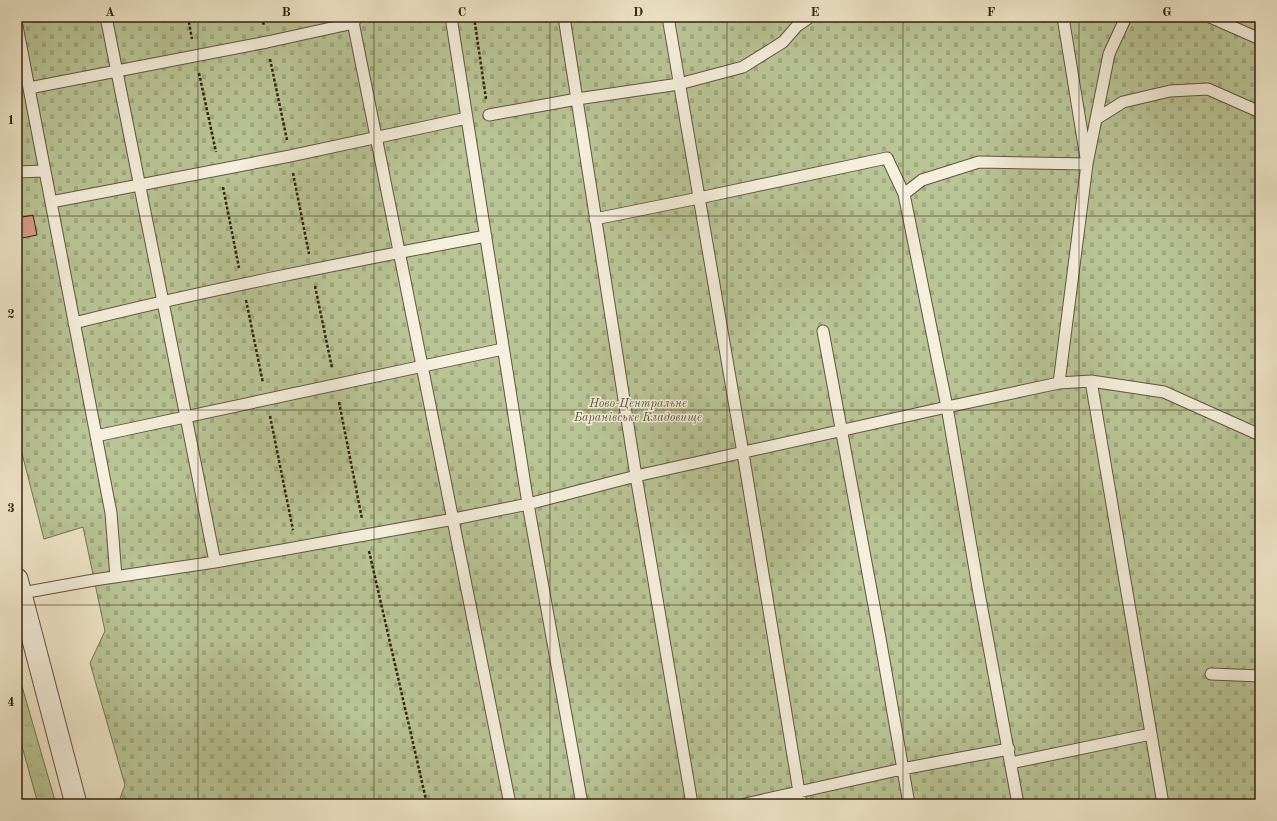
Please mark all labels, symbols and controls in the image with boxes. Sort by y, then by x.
text: A [105,6,115,19]
text: B [281,6,291,19]
text: C [458,6,466,19]
text: D [633,6,643,19]
text: E [811,6,820,19]
text: F [987,6,996,19]
text: G [1162,6,1172,19]
text: 1 [7,114,15,127]
text: 2 [7,308,15,321]
park label: Ново-Центральне Баранівське Кладовище [573,398,702,424]
text: 3 [7,502,15,515]
text: 4 [7,696,15,709]

